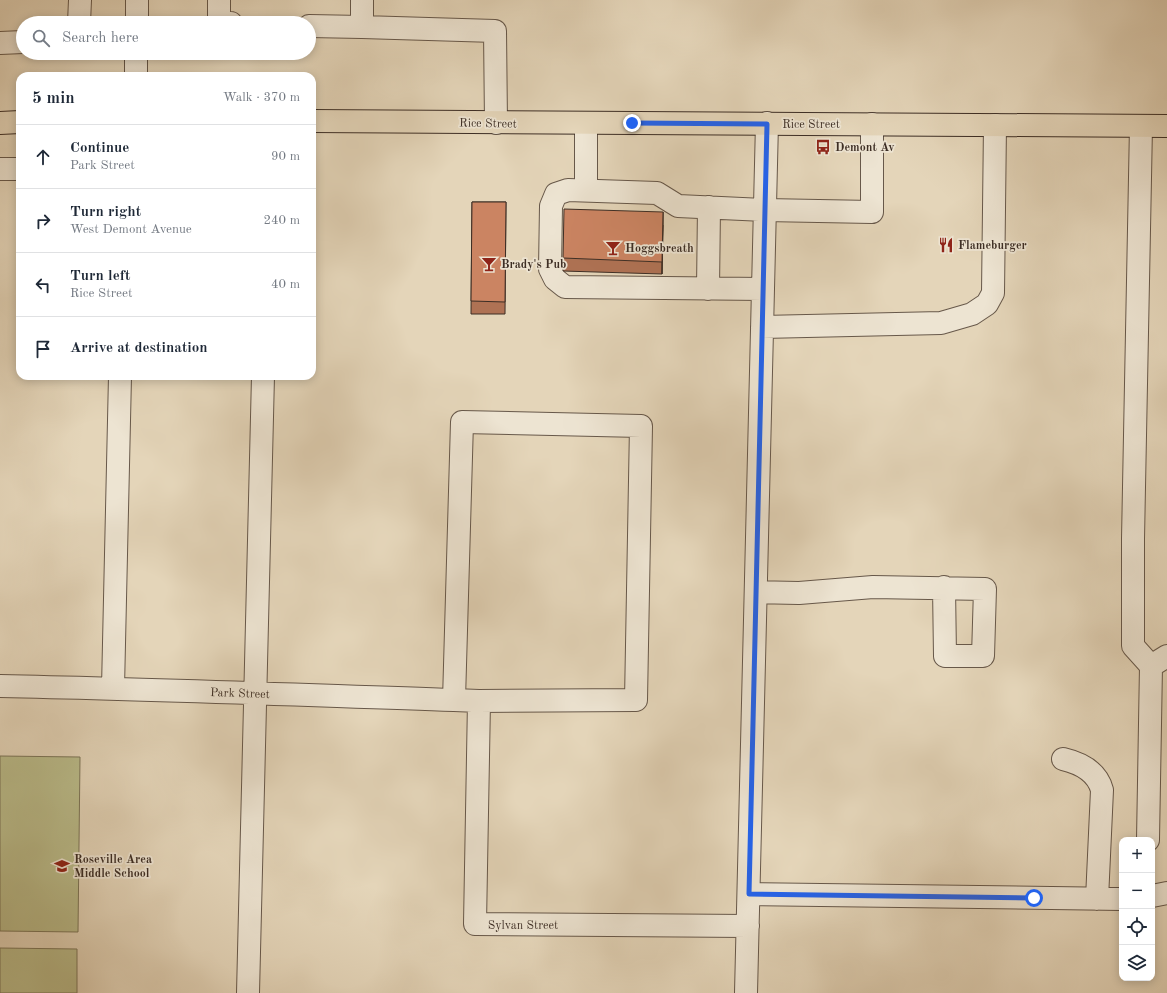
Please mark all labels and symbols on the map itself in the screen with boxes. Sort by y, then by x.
route end [623,114,641,132]
street label: Rice Street [459,117,517,131]
street label: Rice Street [782,119,840,131]
bus stop icon: Demont Av [814,138,832,156]
place label: Demont Av [835,142,895,154]
restaurant icon: Flameburger [937,236,955,254]
bar icon: Hoggsbreath [604,239,622,257]
place label: Flameburger [958,240,1027,252]
place label: Hoggsbreath [625,243,694,255]
bar icon: Brady's Pub [480,255,498,273]
place label: Brady's Pub [501,259,566,271]
street label: Park Street [210,687,270,701]
place label: Roseville Area Middle School [74,854,152,880]
school or university icon: Roseville Area Middle School [53,857,71,875]
route start [1025,889,1043,907]
street label: Sylvan Street [488,920,558,932]

